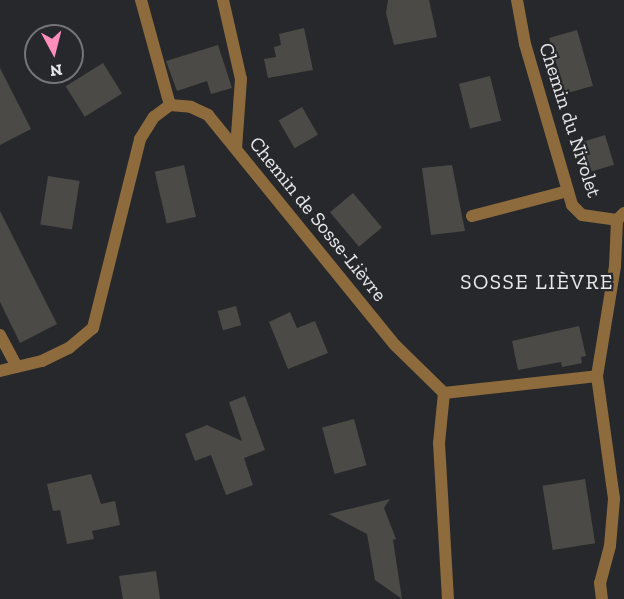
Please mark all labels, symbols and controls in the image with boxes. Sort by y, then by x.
north arrow [24,24,84,84]
street label: Chemin du Nivolet [534,40,606,200]
text: N [49,60,63,81]
street label: Chemin de Sosse-Lièvre [244,132,392,306]
district label: SOSSE LIÈVRE [460,269,614,295]

